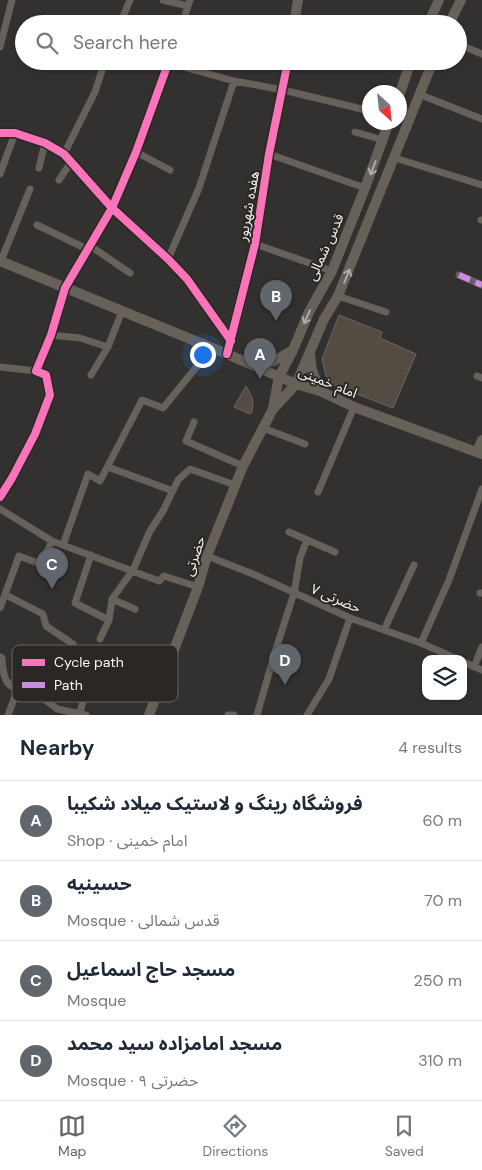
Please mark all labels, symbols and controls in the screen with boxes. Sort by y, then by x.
search box [15,15,467,70]
icon: search [33,29,61,57]
text: Search here [73,30,178,55]
north arrow [362,85,407,130]
one-way arrow [368,160,377,176]
street label: هفده شهریور [233,169,263,243]
street label: قدس شمالی [302,211,348,283]
one-way arrow [342,269,352,284]
pin: B [260,280,292,321]
one-way arrow [301,309,311,324]
pin: A [244,338,276,379]
your location [190,342,216,368]
street label: امام خمینی [295,362,360,404]
street label: حضرتی [179,534,209,578]
pin: C [36,548,68,589]
street label: حضرتی ۷ [308,579,364,617]
pin: D [269,644,301,685]
legend [12,645,178,702]
text: Cycle path [54,653,124,671]
map controls [422,655,467,700]
button: layers [422,655,467,700]
text: Path [54,676,83,694]
text: Nearby [20,734,94,762]
text: 4 results [398,737,462,758]
text: فروشگاه رینگ و لاستیک میلاد شکیبا [67,791,363,816]
text: A [30,810,42,831]
text: 60 m [422,810,462,831]
text: Shop · امام خمینی [67,830,187,851]
text: حسینیه [67,871,132,896]
text: B [31,890,41,911]
text: 70 m [424,890,462,911]
text: Mosque · قدس شمالی [67,910,220,931]
text: مسجد حاج اسماعیل [67,957,235,982]
text: C [30,970,42,991]
text: 250 m [414,970,462,991]
text: Mosque [67,990,126,1011]
text: مسجد امامزاده سید محمد [67,1031,282,1056]
text: D [30,1050,42,1071]
text: 310 m [418,1050,462,1071]
text: Mosque · حضرتی ۹ [67,1070,198,1091]
tab: Map [58,1112,86,1160]
tab: Directions [203,1112,268,1160]
tab: Saved [385,1112,424,1160]

